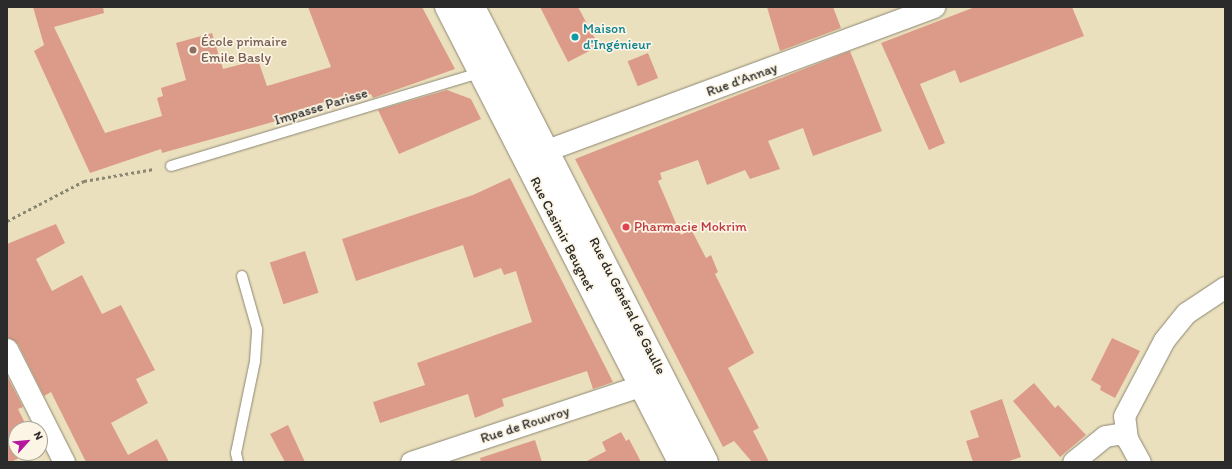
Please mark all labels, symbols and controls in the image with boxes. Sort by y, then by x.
place label: Maison d'Ingénieur [583,21,651,54]
marker: Maison d'Ingénieur [570,32,580,42]
place label: École primaire Emile Basly [201,34,287,66]
marker: École primaire Emile Basly [188,45,198,55]
street label: Rue d'Annay [704,59,780,101]
street label: Impasse Parisse [272,85,370,129]
street label: Rue Casimir Beugnet [526,174,598,294]
place label: Pharmacie Mokrim [634,219,747,235]
marker: Pharmacie Mokrim [621,222,631,232]
street label: Rue du Général de Gaulle [585,234,669,378]
street label: Rue de Rouvroy [479,403,571,447]
north arrow [8,421,48,461]
text: N [31,430,46,442]

